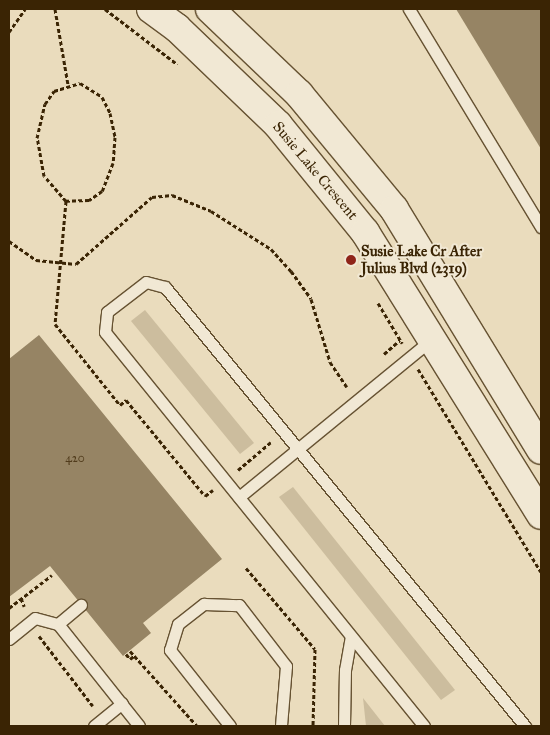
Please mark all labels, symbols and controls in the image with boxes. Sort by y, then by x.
street label: Susie Lake Crescent [269,118,361,224]
place label: Susie Lake Cr After Julius Blvd (2319) [361,242,482,277]
marker: Susie Lake Cr After Julius Blvd (2319) [345,254,357,266]
house number: 420 [65,452,85,466]

